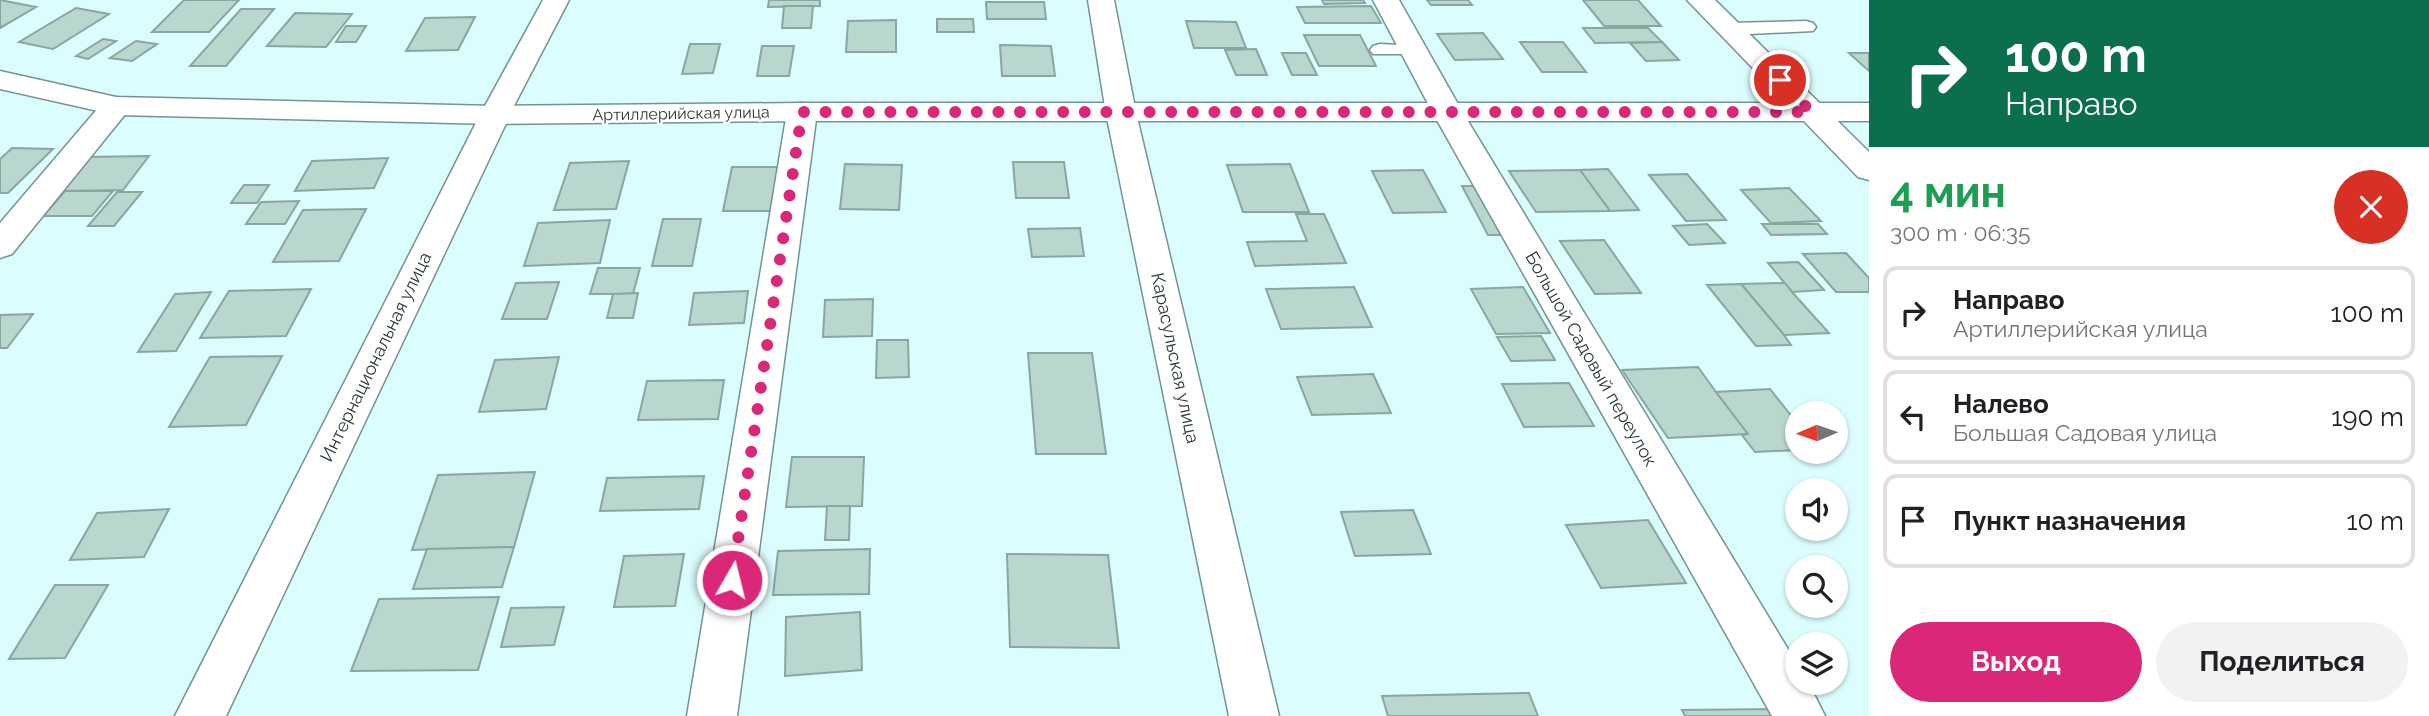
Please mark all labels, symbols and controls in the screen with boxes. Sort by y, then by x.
text: 100 m [2005,26,2147,83]
icon: right [1890,28,1981,119]
pin [1750,50,1810,110]
icon: arrive [1761,61,1799,99]
text: Направо [2005,85,2137,122]
street label: Артиллерийская улица [592,102,770,125]
text: 4 мин [1890,168,2006,217]
button: close [2334,170,2408,244]
text: 300 m · 06:35 [1890,219,2031,246]
street label: Большой Садовый переулок [1521,248,1662,470]
street label: Интернациональная улица [316,249,436,465]
street label: Карасульская улица [1147,271,1204,445]
text: Направо [1953,285,2064,315]
icon: right [1894,294,1932,332]
text: 100 m [2331,298,2404,328]
text: Артиллерийская улица [1953,315,2208,342]
text: Налево [1953,389,2049,419]
icon: left [1894,398,1932,436]
north arrow [1785,401,1848,464]
map controls [1785,401,1848,695]
text: 190 m [2331,402,2404,432]
text: Большая Садовая улица [1953,419,2217,446]
button: sound [1785,478,1848,541]
icon: arrive [1894,502,1932,540]
text: Пункт назначения [1953,506,2186,536]
text: 10 m [2346,506,2404,536]
position arrow [695,543,769,617]
button: search [1785,555,1848,618]
button: Выход [1890,622,2142,702]
button: Поделиться [2156,622,2408,702]
button: layers [1785,632,1848,695]

